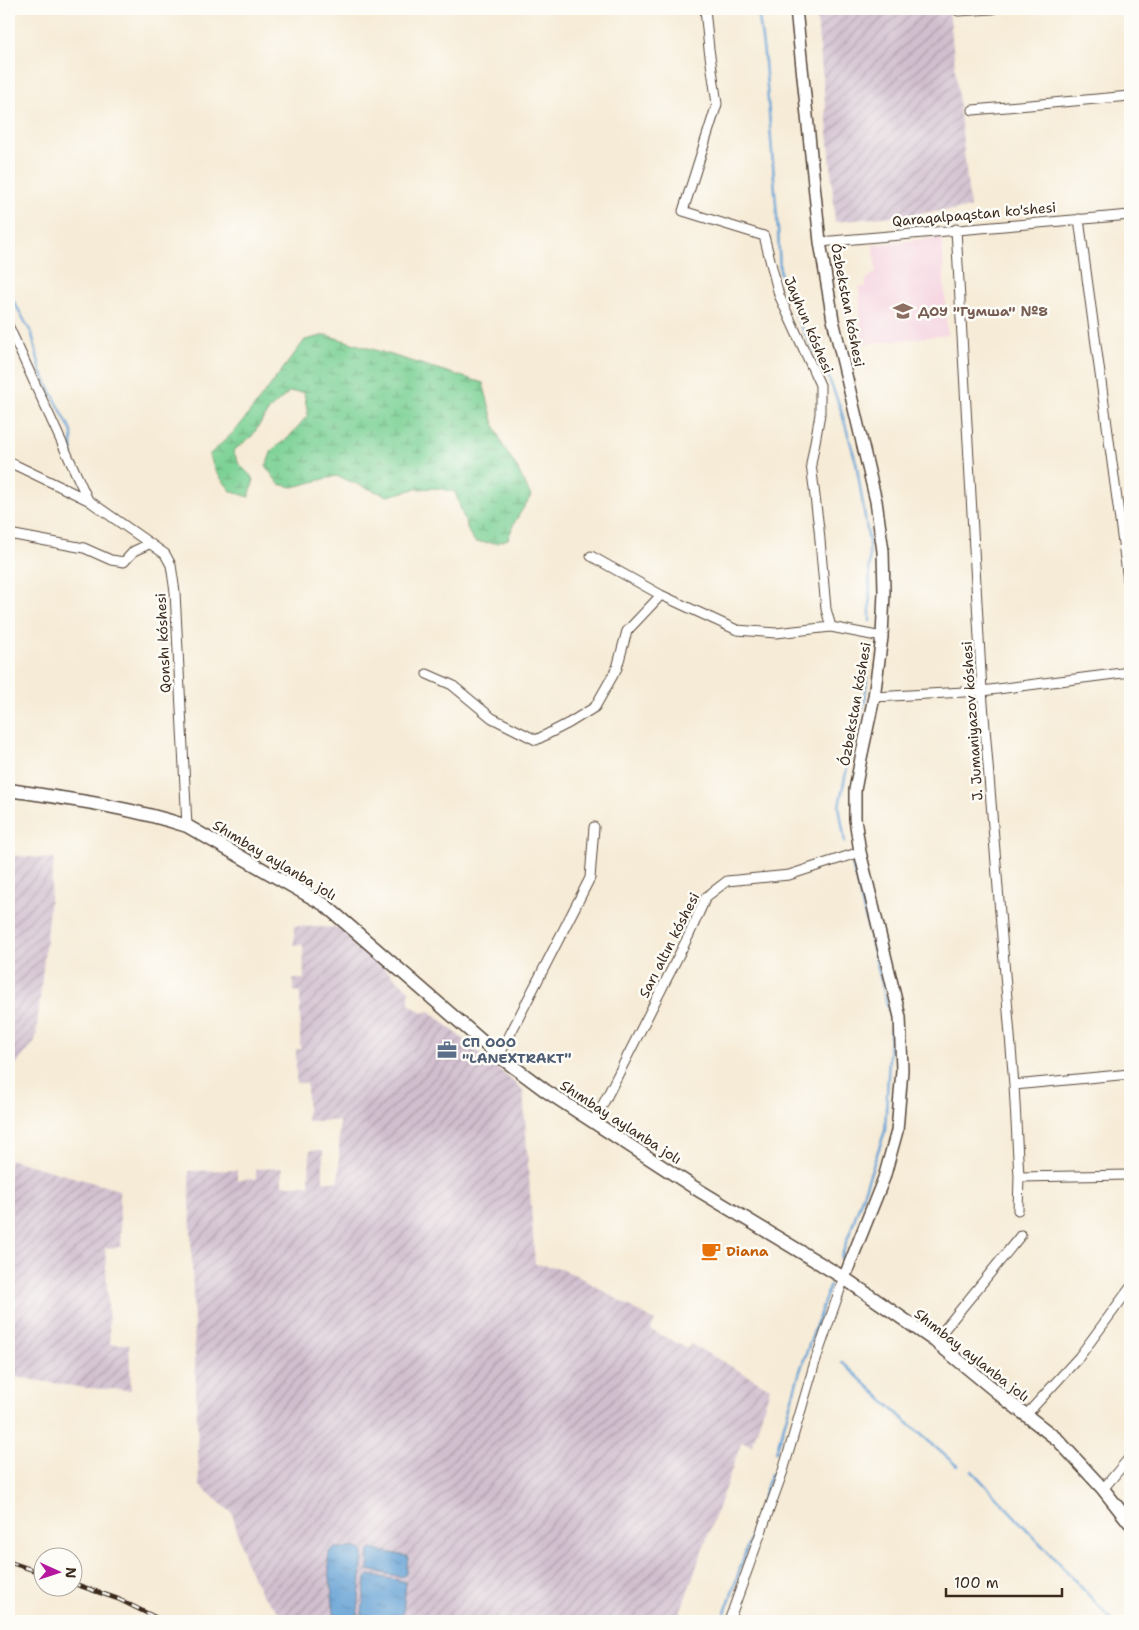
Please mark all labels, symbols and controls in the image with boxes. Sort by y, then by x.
street label: Qaraqalpaqstan ko'shesi [891,198,1057,230]
street label: Ózbekstan kóshesi [827,242,869,368]
street label: Jayhun kóshesi [780,274,838,376]
school or university icon: ДОУ "Гумша" №8 [892,300,914,322]
place label: ДОУ "Гумша" №8 [918,302,1048,320]
street label: Qonshı kóshesi [151,592,175,694]
street label: Ózbekstan kóshesi [835,641,875,767]
street label: J. Jumaniyazov kóshesi [957,641,987,801]
street label: Shımbay aylanba jolı [210,816,340,904]
street label: Sarı altın kóshesi [635,889,703,1001]
place label: СП ООО "LANEXTRAKT" [462,1033,572,1067]
office icon: СП ООО "LANEXTRAKT" [436,1039,458,1061]
street label: Shımbay aylanba jolı [557,1076,685,1168]
cafe icon: Diana [700,1240,722,1262]
place label: Diana [726,1242,769,1260]
street label: Shımbay aylanba jolı [911,1304,1033,1406]
north arrow [32,1548,82,1598]
scale bar [946,1565,1063,1597]
text: N [62,1567,80,1579]
text: 100 m [954,1573,999,1593]

